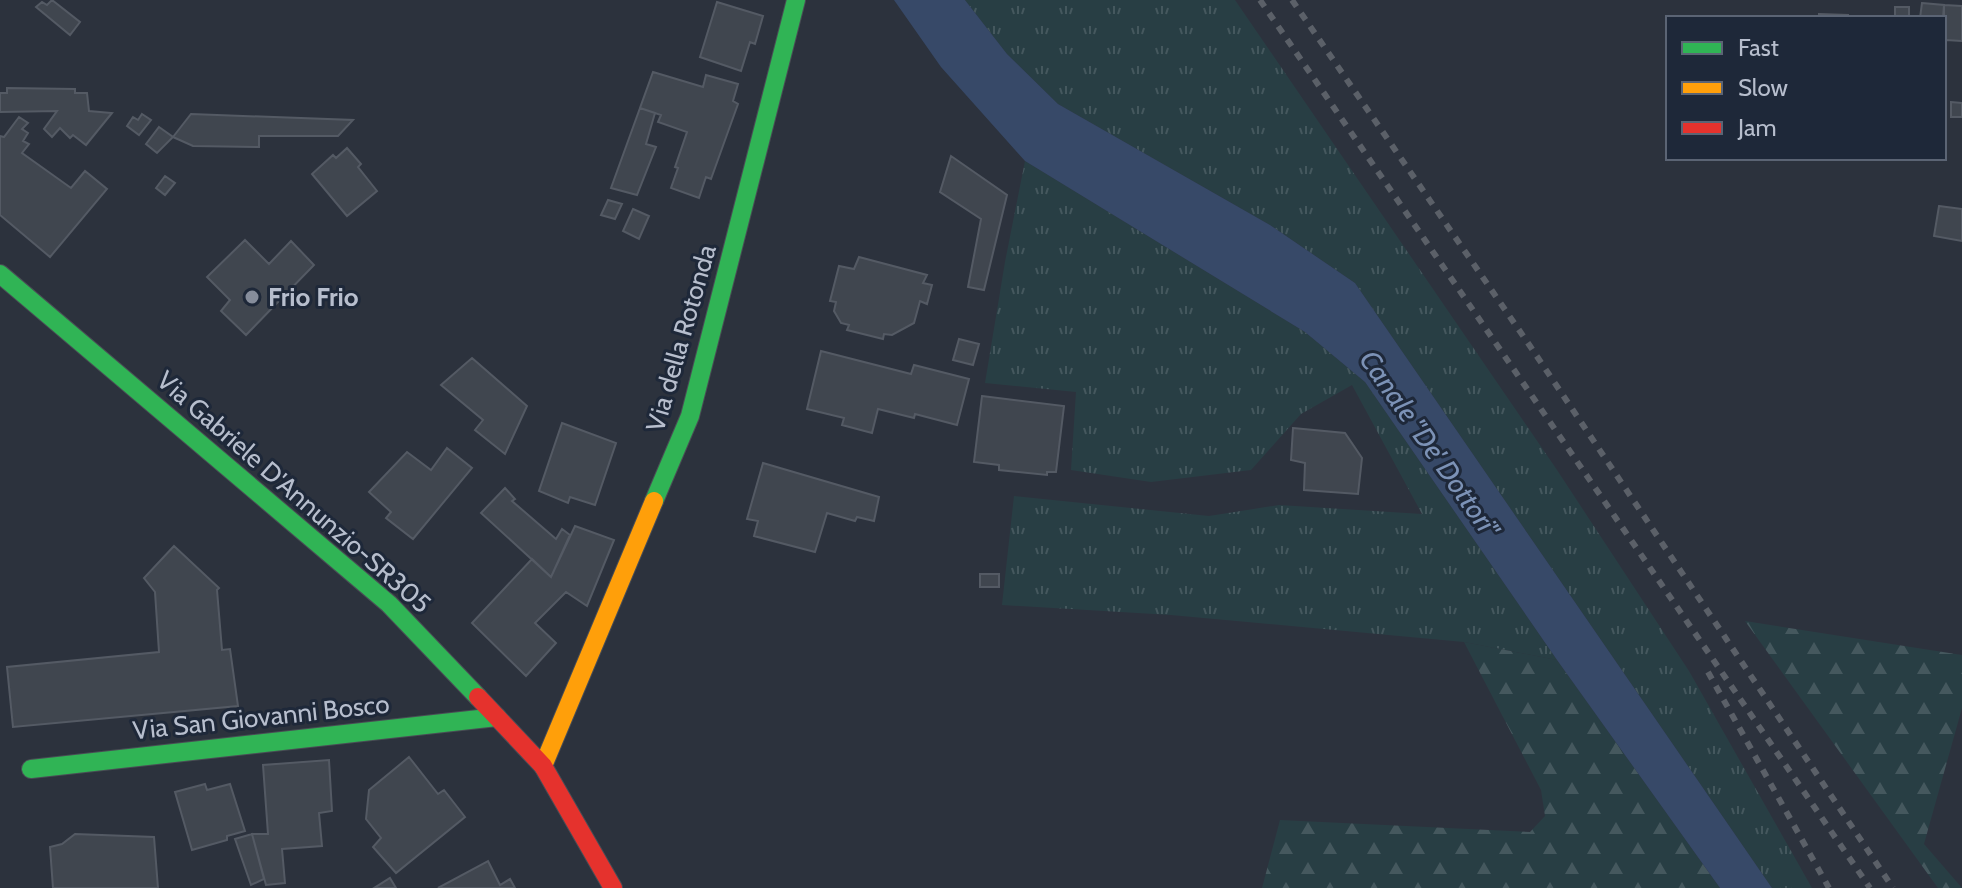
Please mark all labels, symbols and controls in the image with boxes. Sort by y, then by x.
legend [1666,16,1946,160]
text: Fast [1738,33,1779,62]
text: Slow [1738,73,1788,102]
text: Jam [1737,113,1776,142]
street label: Via della Rotonda [639,240,723,435]
place label: Frio Frio [268,281,359,313]
marker: Frio Frio [243,288,261,306]
water label: Canale "De' Dottori" [1353,344,1508,545]
street label: Via Gabriele D'Annunzio-SR305 [150,364,438,620]
street label: Via San Giovanni Bosco [131,688,391,746]

